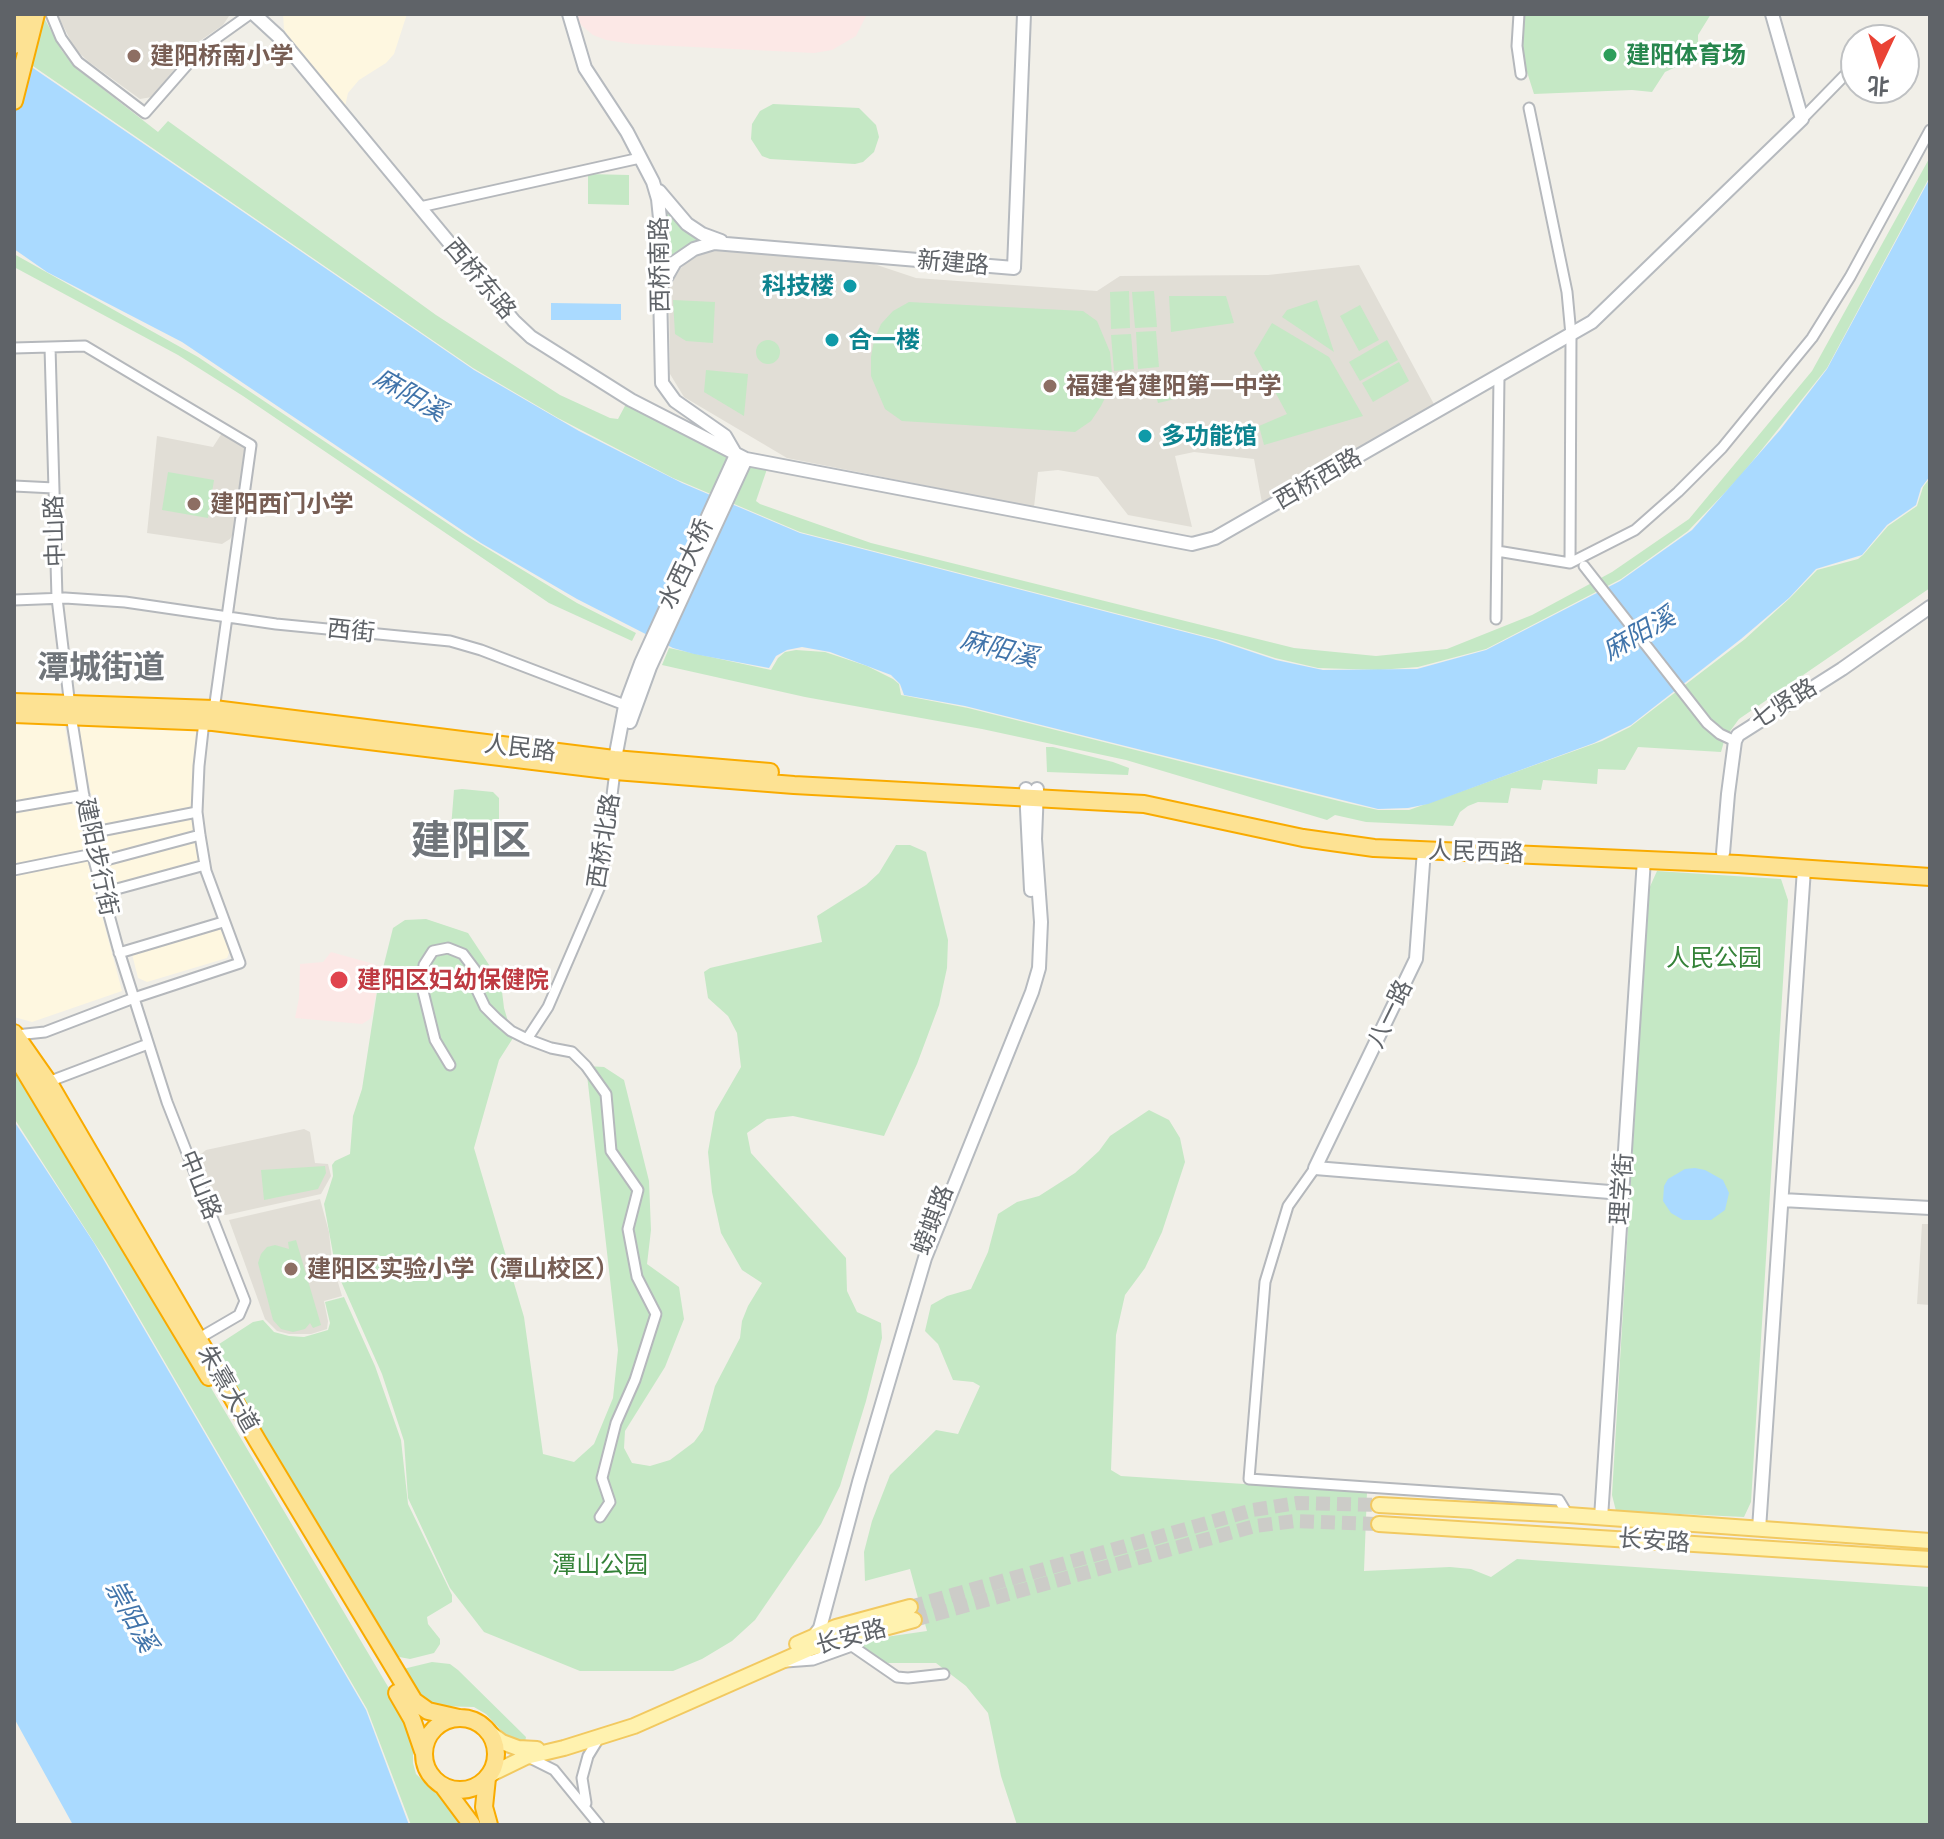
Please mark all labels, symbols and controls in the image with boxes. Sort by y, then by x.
north arrow [1840,24,1920,104]
place label: 建阳体育场 [1626,41,1746,69]
place label: 建阳桥南小学 [150,42,294,70]
marker: 建阳体育场 [1601,46,1619,64]
marker: 建阳桥南小学 [125,47,143,65]
text: 北 [1867,72,1890,101]
street label: 西桥南路 [645,217,675,313]
street label: 西桥东路 [438,233,522,325]
street label: 新建路 [916,246,990,280]
place label: 科技楼 [762,272,834,300]
marker: 科技楼 [841,277,859,295]
place label: 合一楼 [848,326,920,354]
marker: 合一楼 [823,331,841,349]
water label: 麻阳溪 [368,362,452,428]
place label: 福建省建阳第一中学 [1066,372,1282,400]
marker: 福建省建阳第一中学 [1041,377,1059,395]
place label: 多功能馆 [1161,422,1257,450]
marker: 多功能馆 [1136,427,1154,445]
street label: 西桥西路 [1269,443,1367,515]
place label: 建阳西门小学 [210,490,354,518]
street label: 中山路 [39,495,71,567]
marker: 建阳西门小学 [185,495,203,513]
street label: 水西大桥 [653,514,719,614]
water label: 麻阳溪 [1597,601,1681,667]
street label: 西街 [326,614,376,648]
water label: 麻阳溪 [957,624,1041,674]
district label: 潭城街道 [37,649,165,687]
street label: 七贤路 [1746,673,1822,735]
street label: 人民路 [483,729,557,767]
street label: 西桥北路 [582,791,626,891]
street label: 建阳步行街 [70,795,124,919]
district label: 建阳区 [411,817,531,865]
street label: 人民西路 [1428,836,1524,868]
park label: 人民公园 [1666,944,1762,972]
place label: 建阳区妇幼保健院 [357,966,549,994]
marker: 建阳区妇幼保健院 [328,969,350,991]
street label: 八一路 [1361,975,1419,1053]
street label: 中山路 [173,1146,227,1224]
street label: 理学街 [1605,1152,1639,1226]
street label: 螃蜞路 [907,1181,959,1259]
place label: 建阳区实验小学（潭山校区） [307,1255,619,1283]
marker: 建阳区实验小学（潭山校区） [282,1260,300,1278]
street label: 朱熹大道 [192,1340,264,1438]
street label: 长安路 [1617,1524,1691,1558]
park label: 潭山公园 [552,1551,648,1579]
water label: 崇阳溪 [98,1574,164,1658]
street label: 长安路 [812,1614,890,1660]

